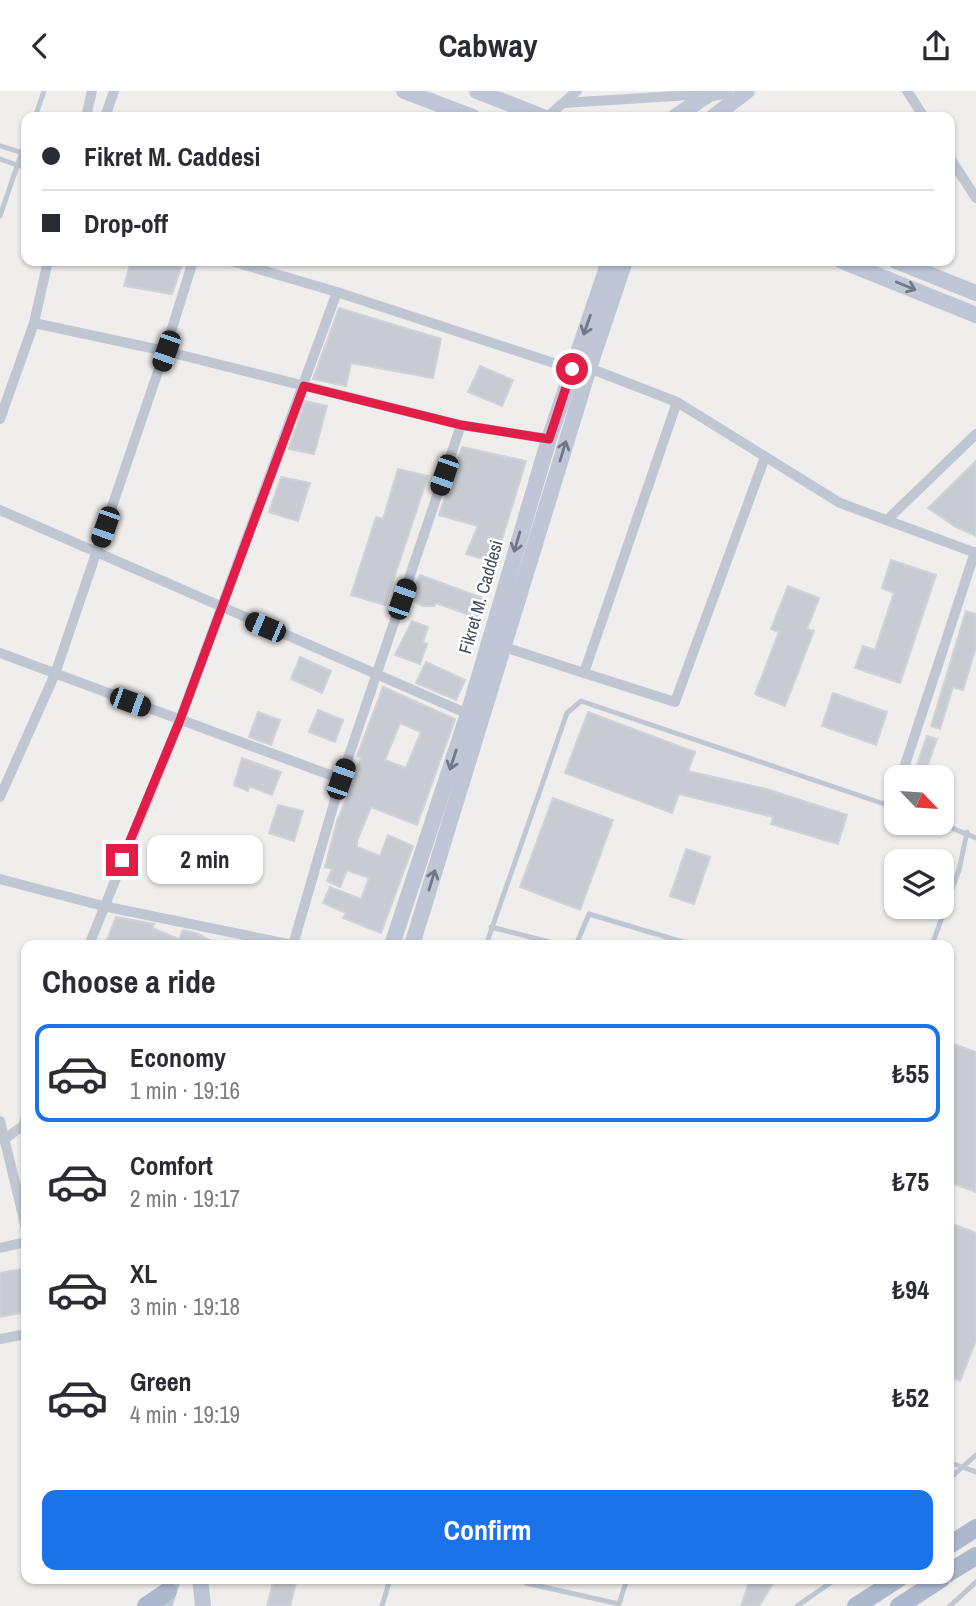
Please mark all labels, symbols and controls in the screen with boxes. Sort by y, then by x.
text: Cabway [438,24,538,67]
icon: back [21,27,59,65]
icon: share [917,27,955,65]
text: Fikret M. Caddesi [84,139,261,174]
text: Drop-off [84,206,168,241]
one-way arrow [894,281,916,294]
one-way arrow [580,314,592,336]
car [150,328,183,374]
route start [556,353,588,385]
one-way arrow [558,441,570,463]
car [428,452,461,498]
car [89,504,122,550]
one-way arrow [510,530,523,552]
street label: Fikret M. Caddesi [452,537,509,657]
car [386,576,419,622]
car [242,609,289,645]
car [107,685,154,719]
one-way arrow [446,749,459,771]
car [325,756,358,802]
north arrow [884,765,954,835]
map controls [884,765,954,919]
callout: 2 min [146,835,262,885]
route end [106,844,138,876]
text: 2 min [180,844,230,875]
button: layers [884,849,954,919]
one-way arrow [427,869,440,891]
text: Choose a ride [42,960,216,1003]
text: Economy [130,1040,226,1075]
icon: car [46,1042,109,1105]
text: ₺55 [892,1056,929,1091]
text: 1 min · 19:16 [130,1075,240,1106]
text: Comfort [130,1148,213,1183]
icon: car [46,1150,109,1213]
text: ₺75 [892,1164,929,1199]
text: 2 min · 19:17 [130,1183,240,1214]
text: XL [130,1256,157,1291]
icon: car [46,1258,109,1321]
text: ₺94 [892,1272,929,1307]
text: 3 min · 19:18 [130,1291,240,1322]
text: Green [130,1364,192,1399]
icon: car [46,1366,109,1429]
text: ₺52 [892,1380,929,1415]
text: 4 min · 19:19 [130,1399,240,1430]
button: Confirm [42,1490,933,1570]

